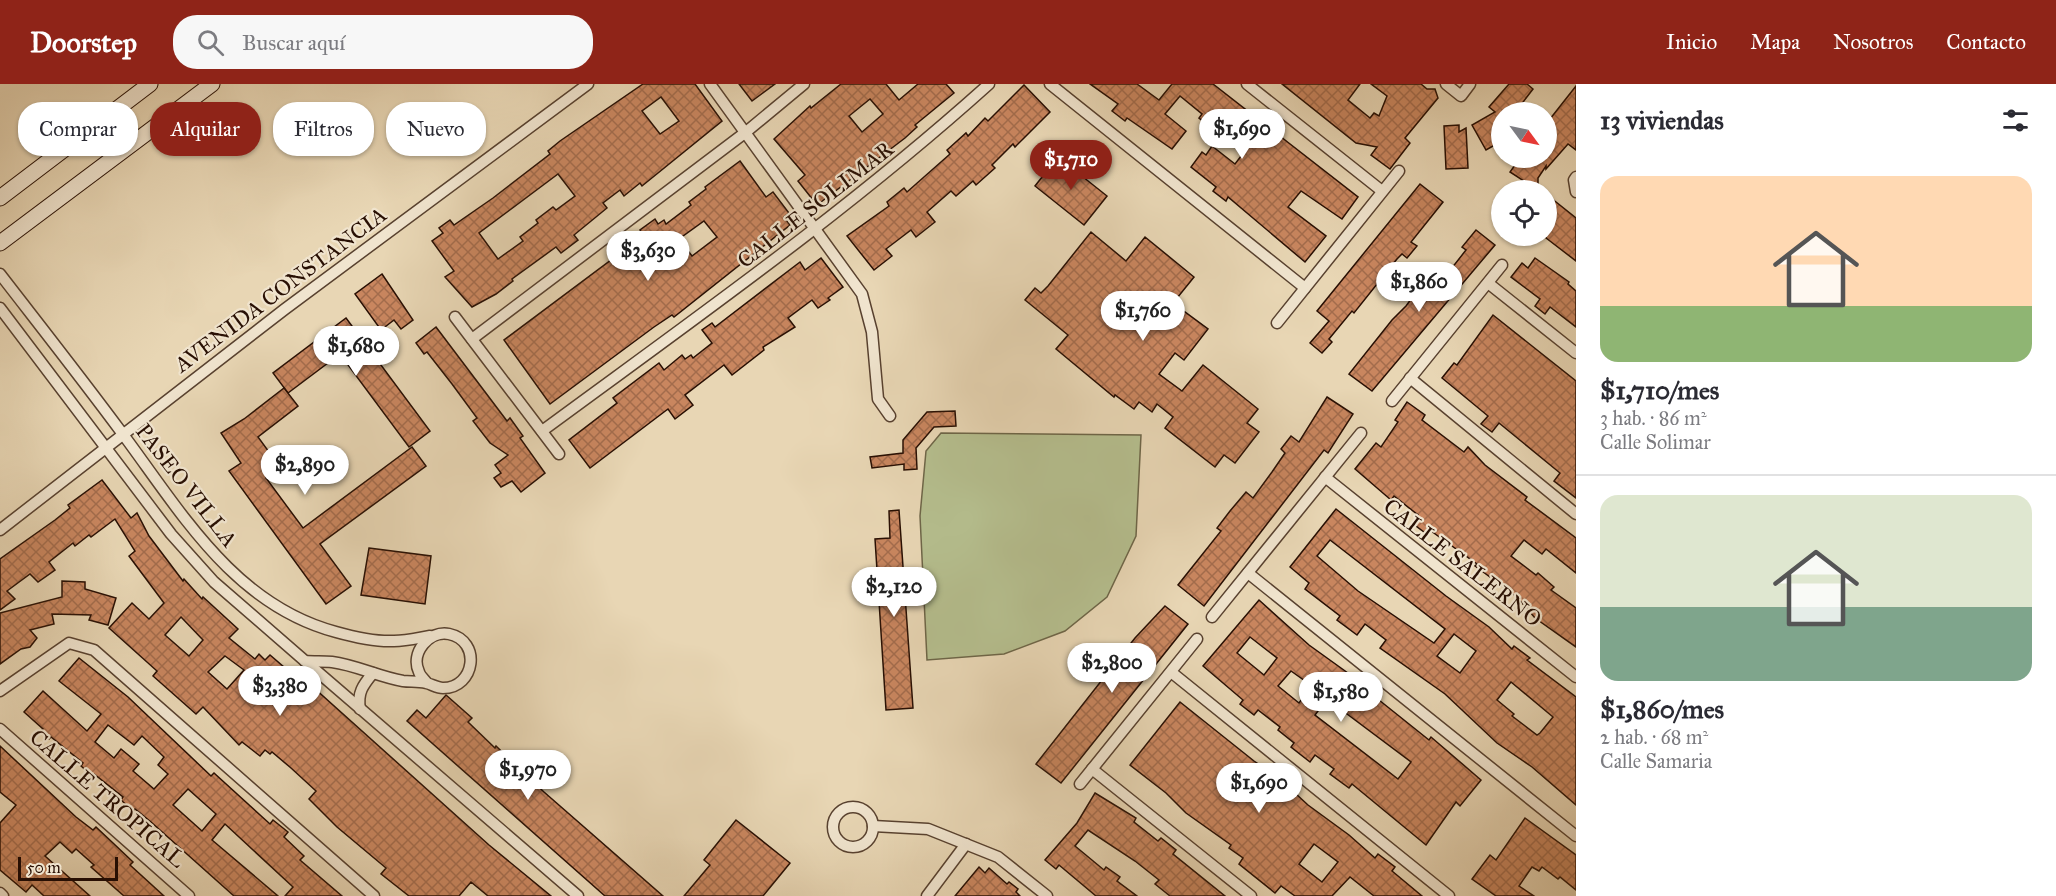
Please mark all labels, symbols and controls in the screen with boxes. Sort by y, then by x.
search box [173,15,593,69]
text: Doorstep [30,25,137,60]
icon: search [194,26,227,59]
text: Buscar aquí [242,29,345,56]
text: Inicio [1666,29,1717,55]
text: Mapa [1750,29,1800,55]
text: Nosotros [1833,29,1913,55]
text: Contacto [1946,29,2026,55]
chip: Comprar [18,102,138,156]
chip: Alquilar [150,102,261,156]
chip: Filtros [273,102,374,156]
chip: Nuevo [386,102,486,156]
north arrow [1491,102,1557,168]
map controls [1491,102,1557,246]
text: 13 viviendas [1600,104,1724,136]
icon: filters [1999,104,2032,137]
pin: $1,690 [1193,109,1291,160]
text: $1,690 [1213,116,1271,140]
street label: CALLE SOLIMAR [732,135,899,274]
pin: $1,710 [1022,140,1120,191]
text: $1,710 [1044,147,1098,171]
button: locate [1491,180,1557,246]
street label: AVENIDA CONSTANCIA [168,201,392,379]
icon: home [1762,215,1870,323]
pin: $3,630 [599,231,697,282]
text: $3,630 [620,238,676,262]
pin: $1,860 [1370,262,1468,313]
text: $1,860 [1390,269,1448,293]
pin: $1,760 [1094,291,1192,342]
text: $1,760 [1115,298,1171,322]
pin: $1,680 [307,326,405,377]
text: $1,680 [327,333,385,357]
text: $1,710/mes [1600,374,1719,406]
text: 3 hab. · 86 m² [1600,406,1707,430]
street label: PASEO VILLA [130,418,243,553]
text: Calle Solimar [1600,430,1711,454]
pin: $2,890 [256,445,354,496]
text: $2,890 [275,452,335,476]
street label: CALLE SALERNO [1378,492,1547,632]
icon: home [1762,534,1870,642]
pin: $2,120 [845,567,943,618]
text: $2,120 [866,574,922,598]
pin: $2,800 [1063,643,1161,694]
text: $2,800 [1081,650,1143,674]
pin: $3,380 [231,666,329,717]
pin: $1,580 [1292,672,1390,723]
text: $3,380 [252,673,308,697]
text: $1,580 [1313,679,1369,703]
text: $1,860/mes [1600,693,1724,725]
street label: CALLE TROPICAL [24,723,191,873]
text: 2 hab. · 68 m² [1600,725,1708,749]
text: Calle Samaria [1600,749,1712,773]
pin: $1,970 [479,750,577,801]
text: $1,970 [499,757,557,781]
pin: $1,690 [1210,763,1308,814]
text: $1,690 [1230,770,1288,794]
scale bar [18,854,118,882]
text: 50 m [27,858,61,877]

